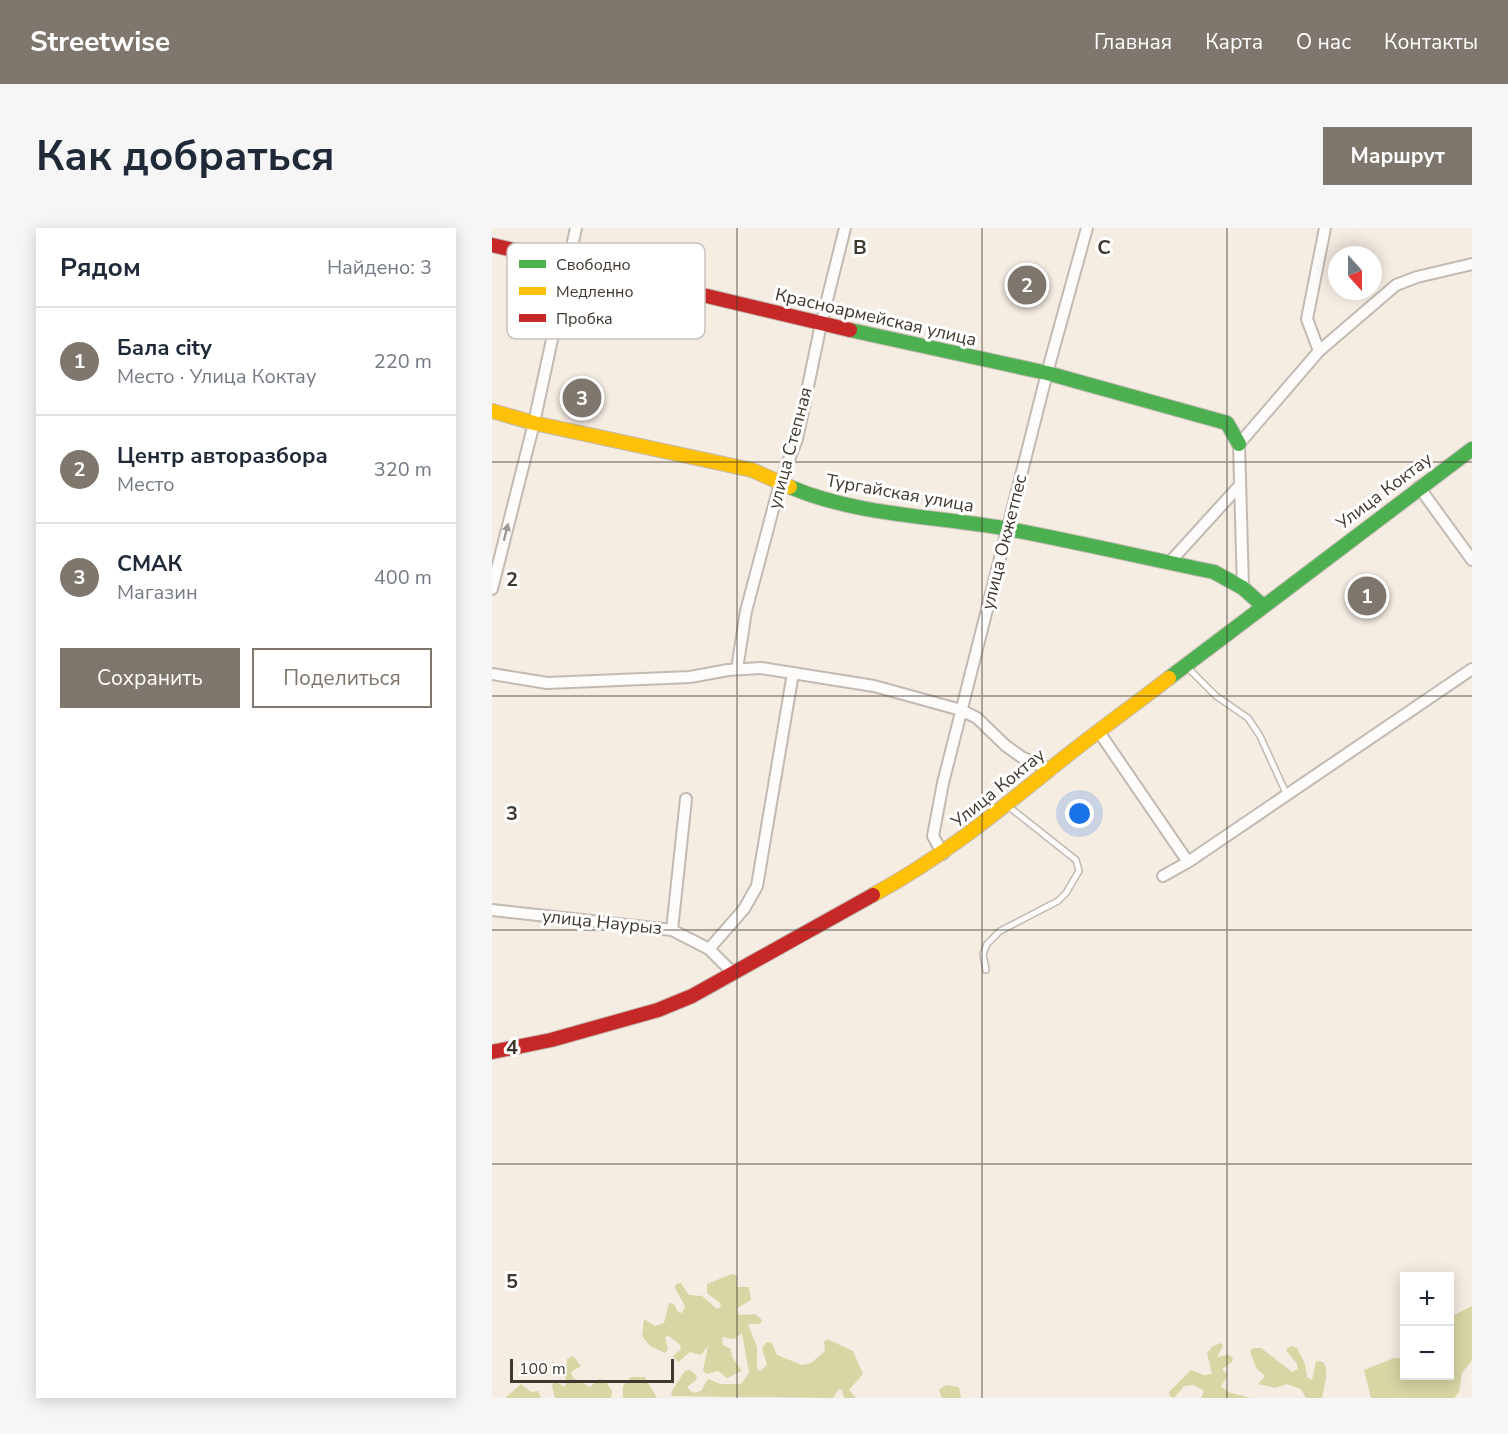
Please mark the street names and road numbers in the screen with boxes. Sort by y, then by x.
street label: Красноармейская улица [773,282,979,352]
street label: улица Степная [762,384,818,512]
street label: Улица Коктау [1330,447,1437,536]
street label: Тургайская улица [824,468,976,518]
street label: улица Окжетпес [976,471,1033,612]
street label: Улица Коктау [945,742,1050,834]
street label: улица Наурыз [541,904,663,940]

